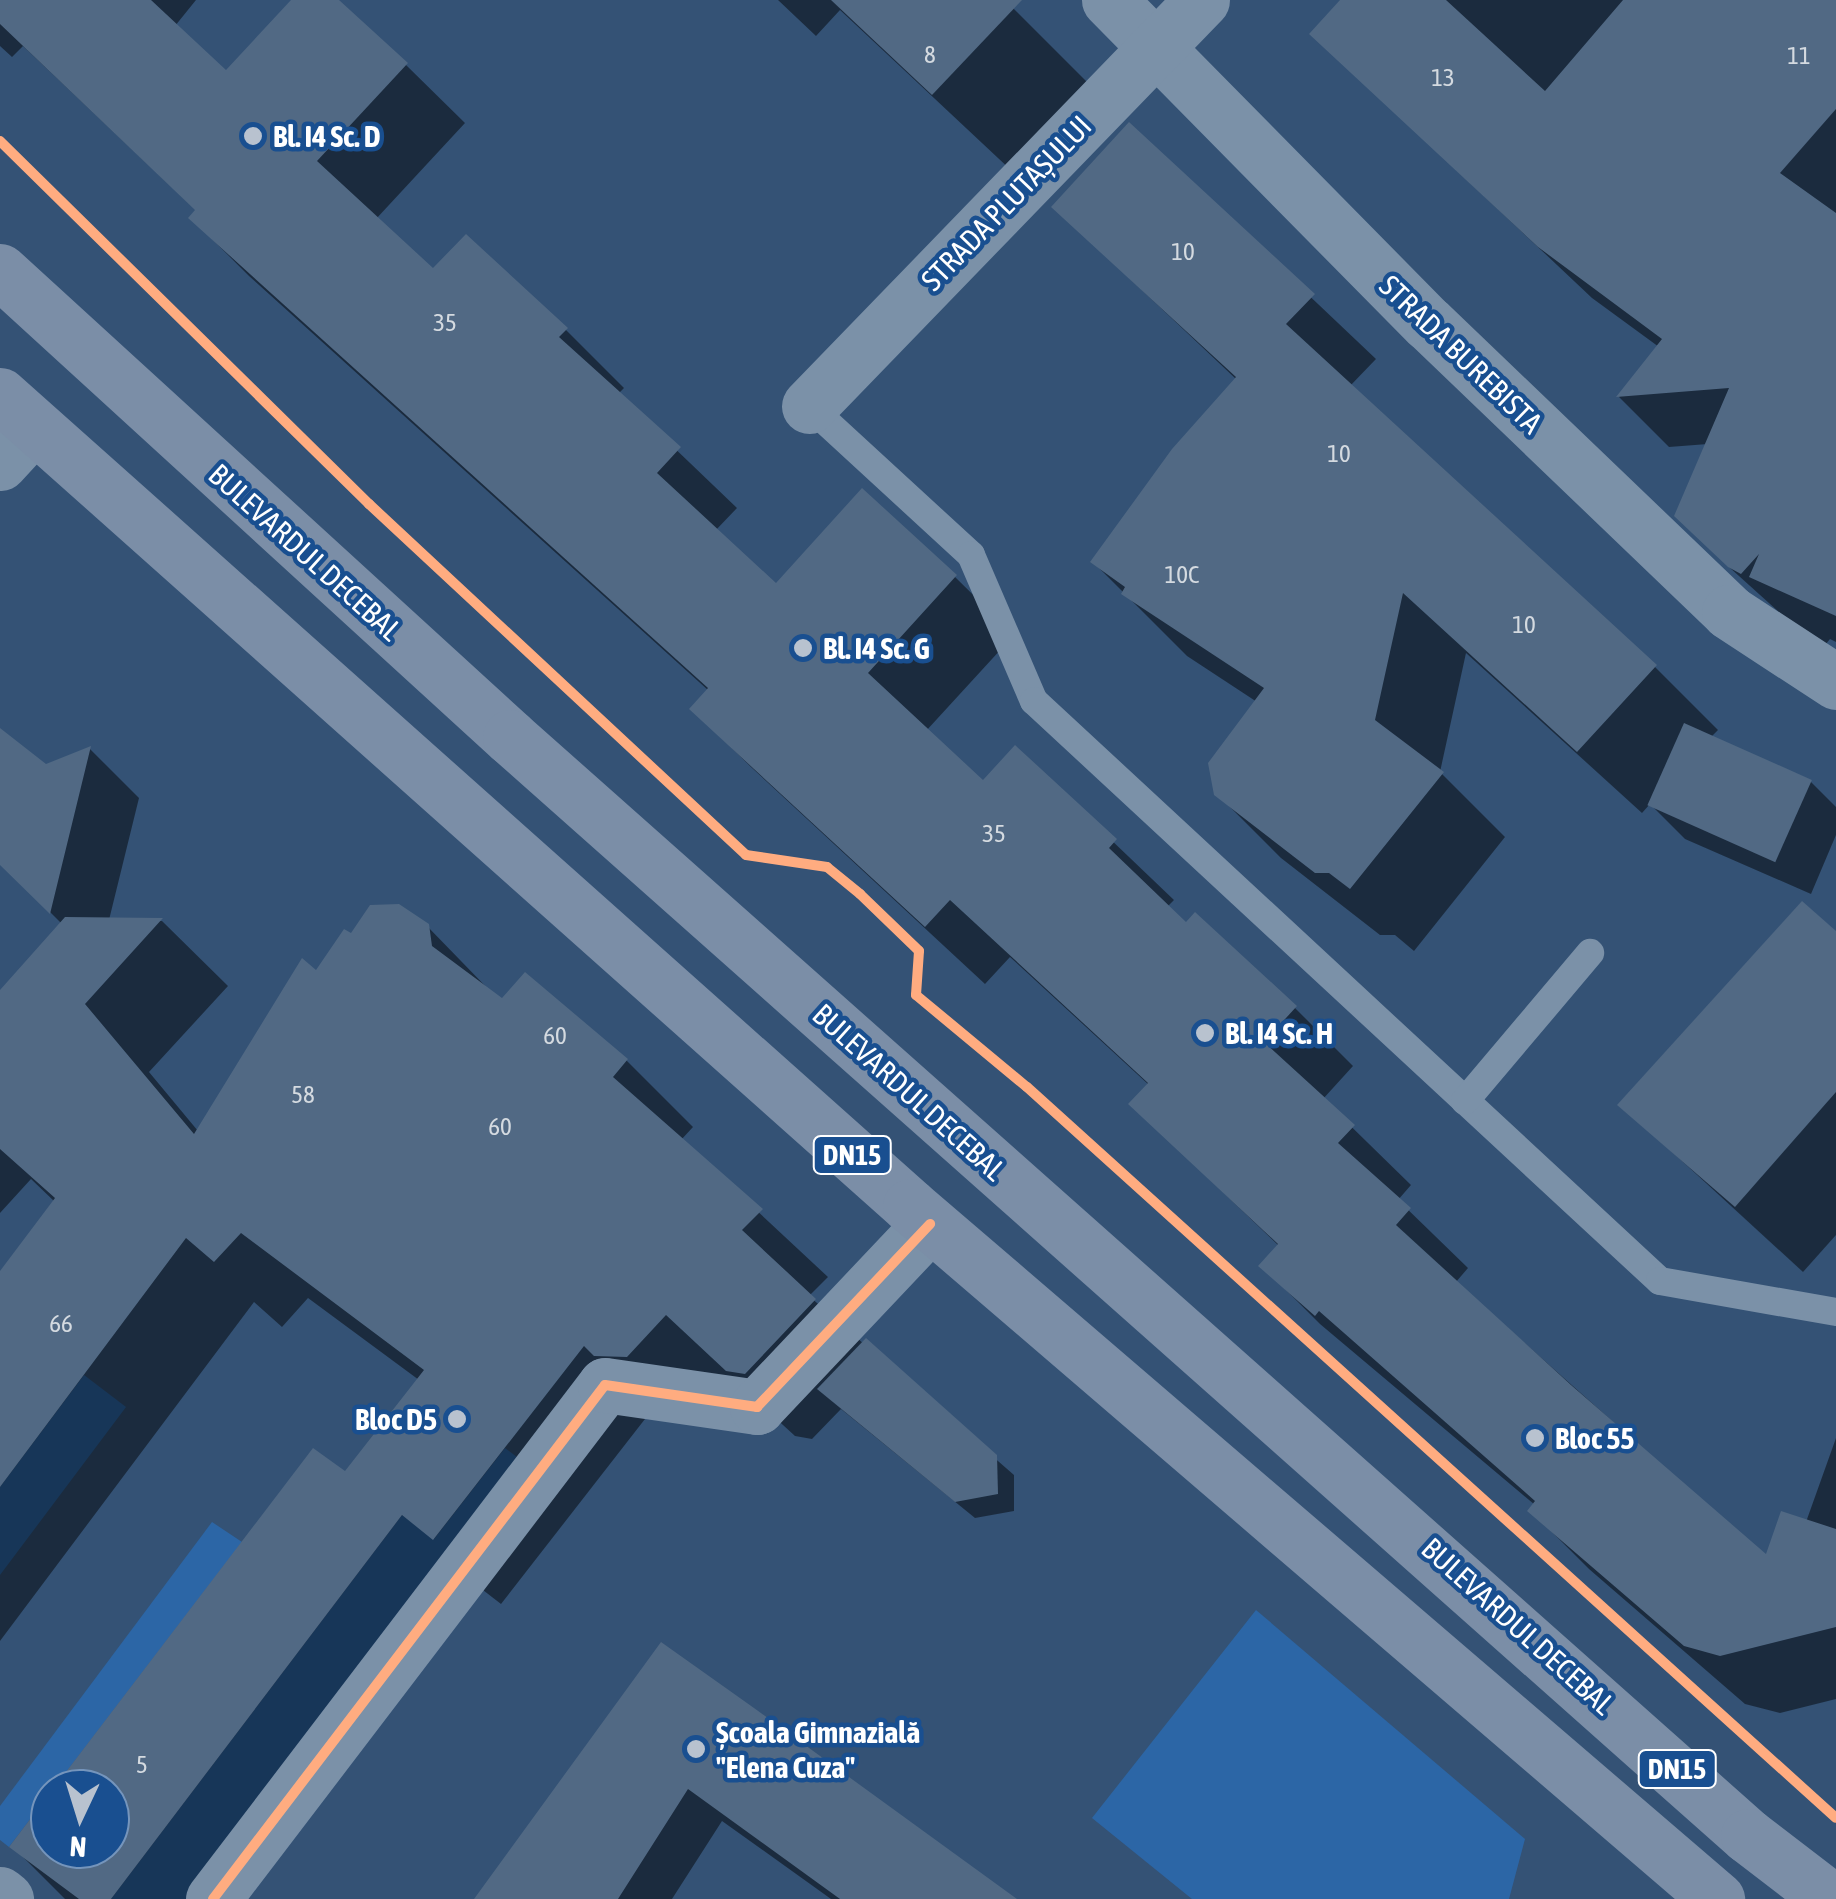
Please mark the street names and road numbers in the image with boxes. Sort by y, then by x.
street label: STRADA PLUTAȘULUI [914,108,1098,298]
street label: STRADA BUREBISTA [1372,267,1550,441]
street label: BULEVARDUL DECEBAL [201,456,409,648]
street label: BULEVARDUL DECEBAL [805,996,1013,1188]
road number: DN15 [812,1132,892,1178]
street label: BULEVARDUL DECEBAL [1414,1530,1622,1722]
road number: DN15 [1637,1746,1717,1792]

